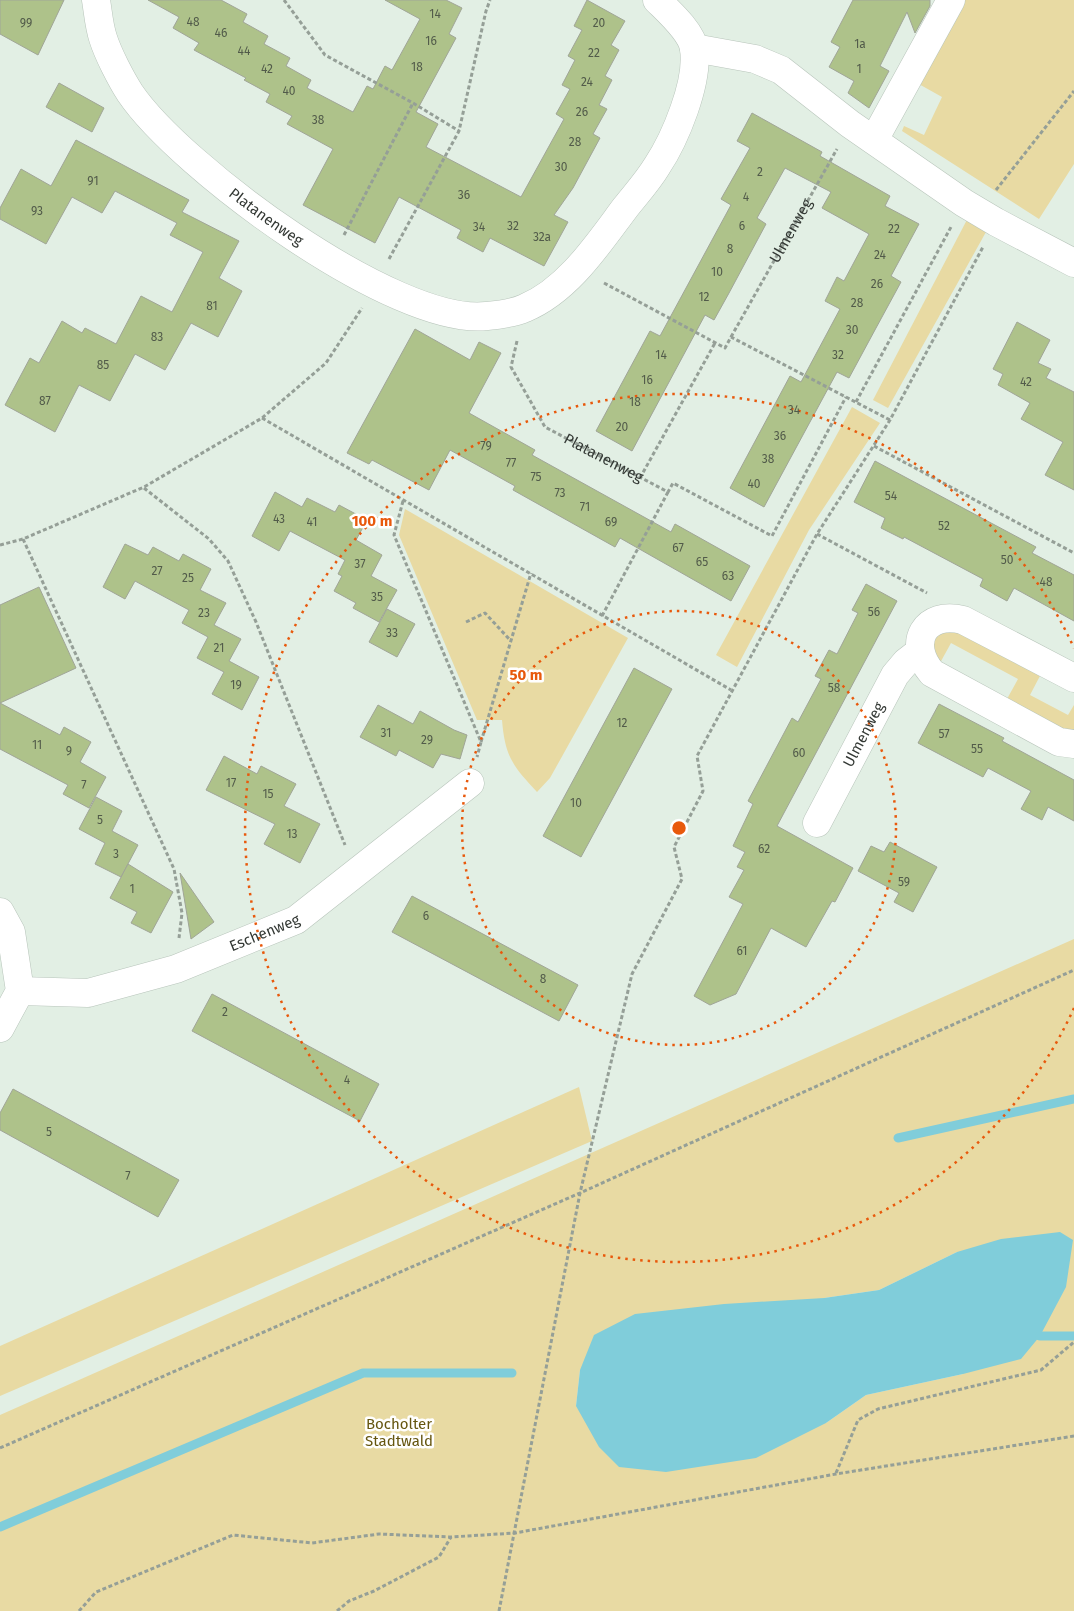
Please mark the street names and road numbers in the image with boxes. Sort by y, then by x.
street label: Platanenweg [225,184,307,250]
street label: Ulmenweg [766,195,816,266]
street label: Platanenweg [561,430,647,486]
street label: Ulmenweg [839,699,888,770]
street label: Eschenweg [227,910,303,955]

